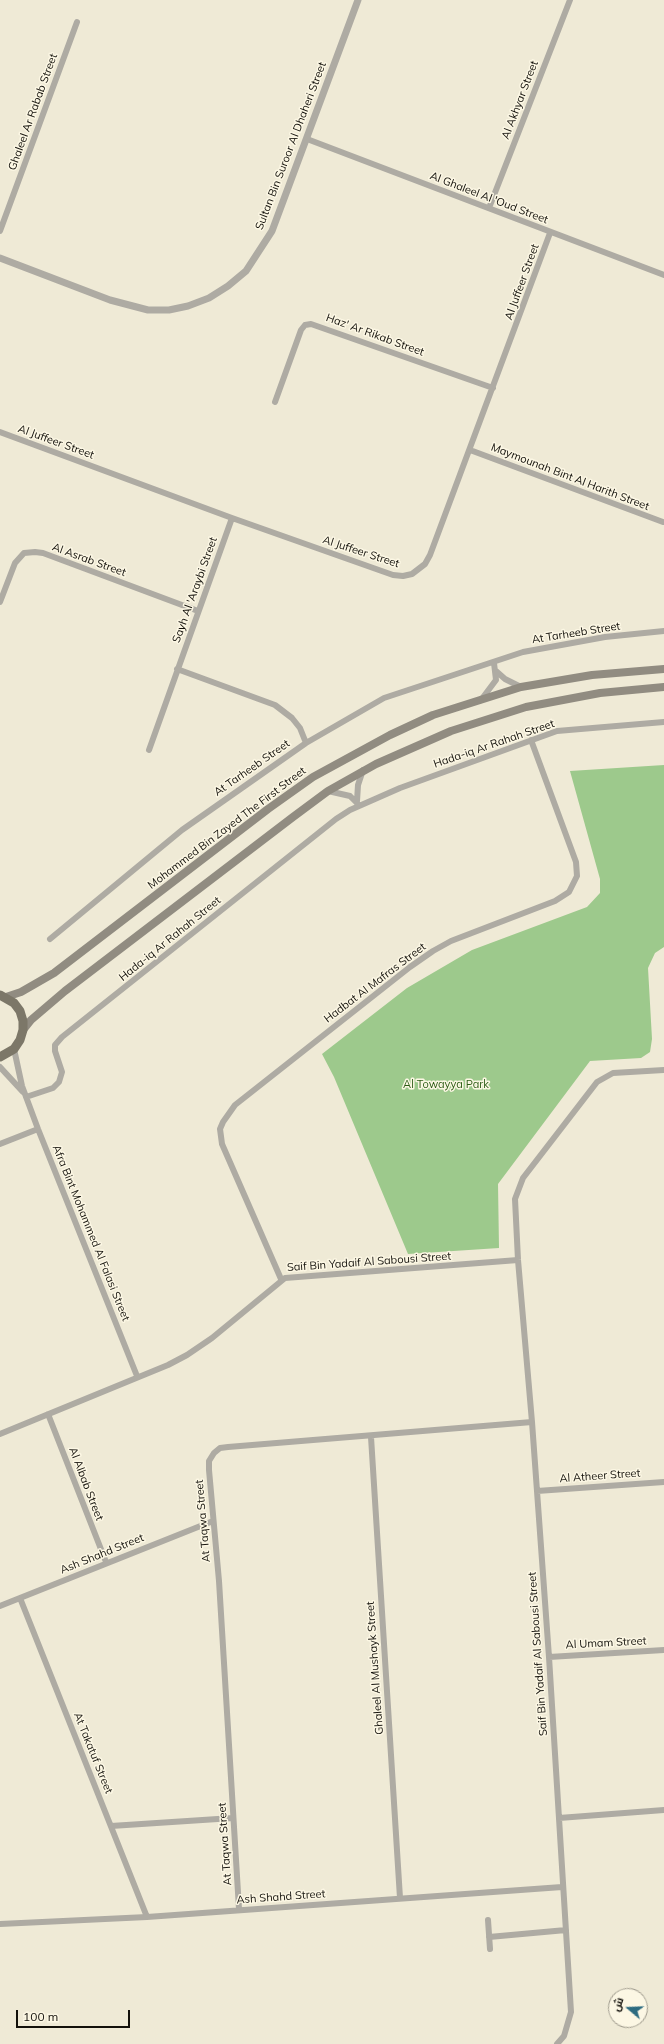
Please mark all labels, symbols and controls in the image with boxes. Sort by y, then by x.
street label: Ghaleel Ar Rabab Street [6,52,60,172]
street label: Al Akhyar Street [499,59,541,141]
street label: Sultan Bin Suroor Al Dhaheri Street [253,60,329,232]
street label: Al Ghaleel Al 'Oud Street [428,169,550,227]
street label: Al Juffeer Street [502,242,542,322]
street label: Haz' Ar Rikab Street [324,311,426,359]
street label: Al Juffeer Street [16,422,96,462]
street label: Maymounah Bint Al Harith Street [489,441,651,513]
street label: Al Juffeer Street [321,533,401,571]
street label: Sayh Al 'Araybi Street [170,535,220,645]
street label: Al Asrab Street [50,541,128,579]
street label: At Tarheeb Street [531,619,621,647]
street label: Hada-iq Ar Rahah Street [432,717,556,771]
street label: At Tarheeb Street [212,737,292,799]
street label: Mohammed Bin Zayed The First Street [145,764,309,892]
street label: Hada-iq Ar Rahah Street [117,894,223,984]
street label: Hadbat Al Mafras Street [321,940,429,1026]
park label: Al Towayya Park [403,1078,489,1092]
street label: Afra Bint Mohammed Al Falasi Street [50,1143,132,1323]
street label: Saif Bin Yadaif Al Sabousi Street [286,1250,452,1274]
street label: Al Albab Street [66,1446,106,1522]
street label: Al Atheer Street [559,1467,641,1485]
street label: At Taqwa Street [193,1479,213,1563]
street label: Ash Shahd Street [58,1531,146,1577]
street label: Saif Bin Yadaif Al Sabousi Street [526,1571,550,1737]
street label: Ghaleel Al Mushayk Street [364,1601,386,1735]
street label: Al Umam Street [565,1634,647,1652]
street label: At Takatuf Street [71,1710,115,1796]
street label: At Taqwa Street [216,1802,234,1886]
street label: Ash Shahd Street [236,1887,326,1907]
north arrow [608,1988,648,2028]
text: ش [609,1995,627,2013]
scale bar [18,2002,132,2028]
text: 100 m [23,2009,58,2024]

